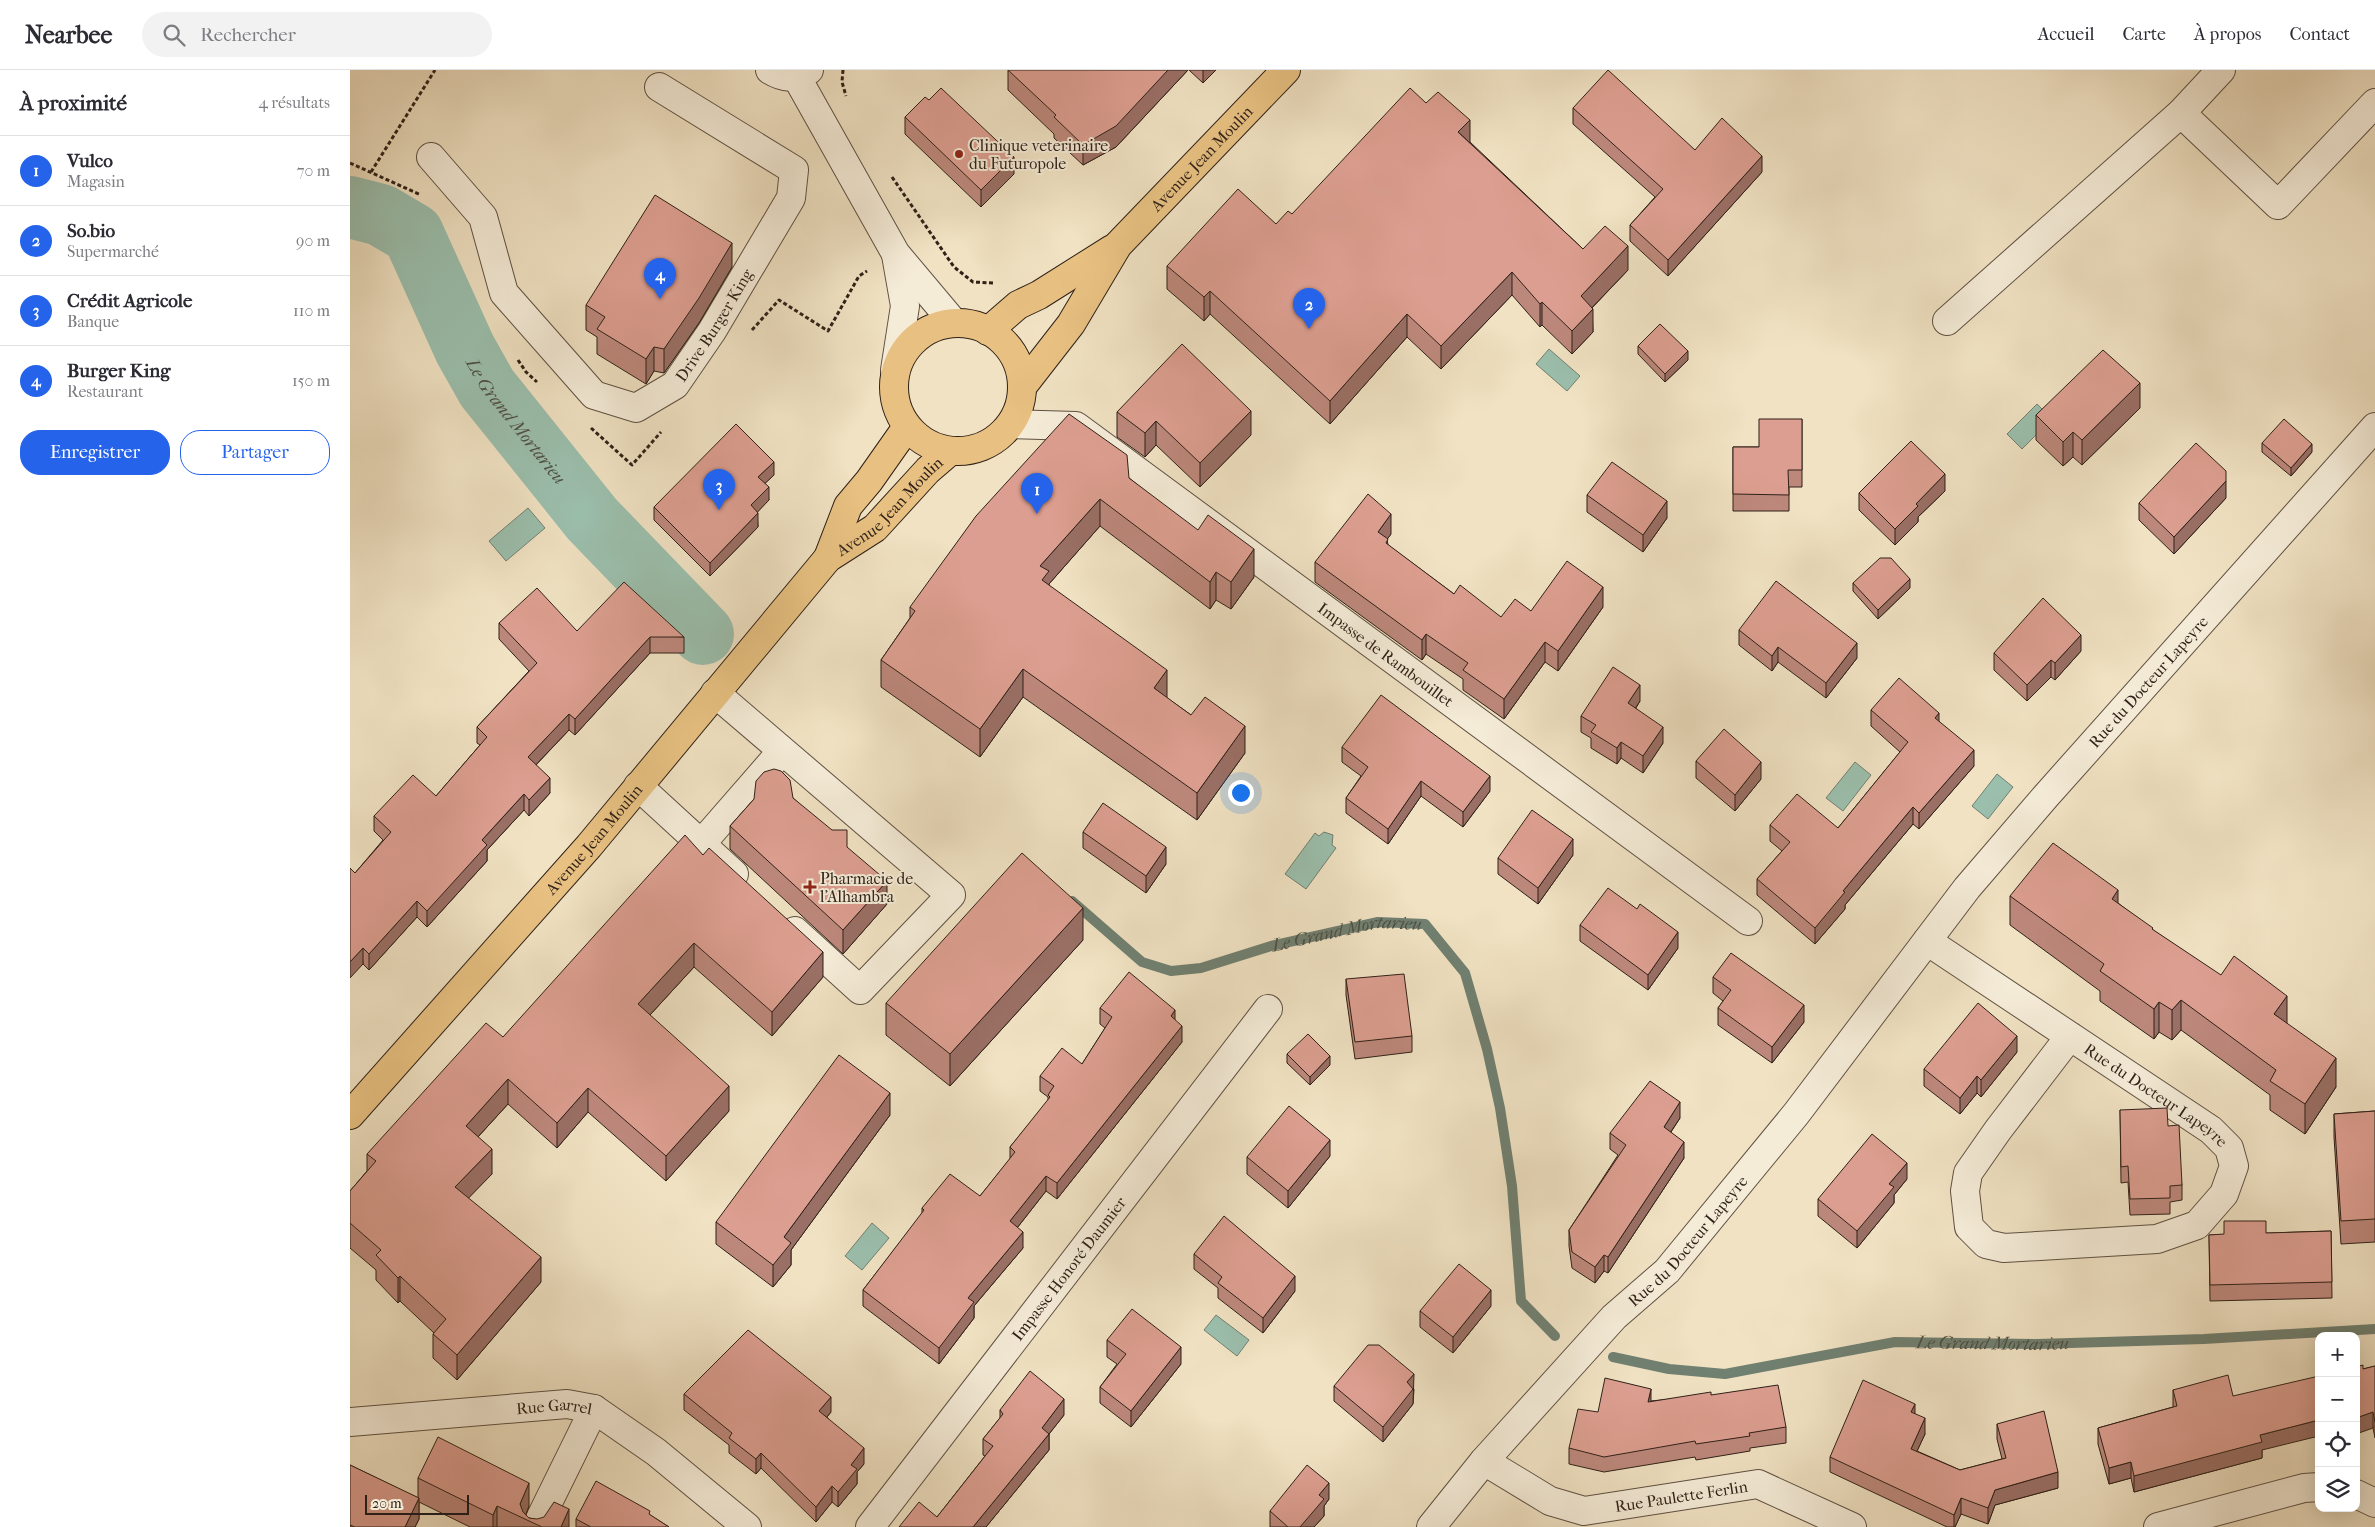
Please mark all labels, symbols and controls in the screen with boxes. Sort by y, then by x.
search box [142,12,492,57]
text: Nearbee [25,21,112,49]
icon: search [160,21,188,49]
text: Rechercher [200,24,296,46]
text: Accueil [2038,24,2095,45]
text: Carte [2123,24,2166,45]
text: À propos [2194,24,2261,45]
text: Contact [2289,24,2350,45]
text: À proximité [20,91,127,115]
text: 4 résultats [258,93,330,112]
street label: Avenue Jean Moulin [1146,101,1257,216]
place label: Clinique veterinaire du Futuropole [969,136,1108,173]
marker: Clinique veterinaire du Futuropole [953,148,965,160]
text: Vulco [67,150,113,172]
text: 1 [33,161,39,180]
text: 70 m [297,161,330,180]
text: Magasin [67,172,125,191]
text: So.bio [67,220,115,242]
text: 2 [32,231,40,250]
text: 90 m [296,231,330,250]
text: Supermarché [67,242,159,261]
pin: 4 [644,258,676,299]
street label: Drive Burger King [671,265,757,385]
pin: 2 [1293,288,1325,329]
text: Crédit Agricole [67,290,192,312]
text: 3 [33,301,39,320]
text: 110 m [293,301,330,320]
text: Banque [67,312,119,331]
water label: Le Grand Mortarieu [461,353,570,488]
text: Burger King [67,360,170,382]
text: 4 [31,371,41,390]
text: 150 m [292,371,330,390]
text: Restaurant [67,382,143,401]
button: Enregistrer [20,430,170,475]
button: Partager [180,430,330,475]
street label: Avenue Jean Moulin [832,452,947,560]
pin: 3 [703,469,735,510]
pin: 1 [1021,473,1053,514]
street label: Impasse de Rambouillet [1314,598,1458,711]
street label: Rue du Docteur Lapeyre [2084,612,2212,751]
street label: Avenue Jean Moulin [541,780,646,899]
your location [1228,780,1254,806]
place label: Pharmacie de l'Alhambra [819,869,913,906]
marker: Pharmacie de l'Alhambra [804,881,816,893]
water label: Le Grand Mortarieu [1268,911,1423,956]
street label: Rue du Docteur Lapeyre [2081,1039,2232,1151]
street label: Rue du Docteur Lapeyre [1624,1171,1751,1310]
street label: Impasse Honoré Daumier [1008,1193,1130,1344]
water label: Le Grand Mortarieu [1914,1332,2069,1355]
map controls [2315,1332,2360,1512]
button: + [2315,1332,2360,1377]
button: − [2315,1377,2360,1422]
street label: Rue Garrel [516,1395,594,1418]
button: locate [2315,1422,2360,1467]
button: layers [2315,1467,2360,1512]
street label: Rue Paulette Ferlin [1613,1476,1750,1516]
scale bar [365,1492,469,1515]
text: 20 m [372,1495,402,1512]

